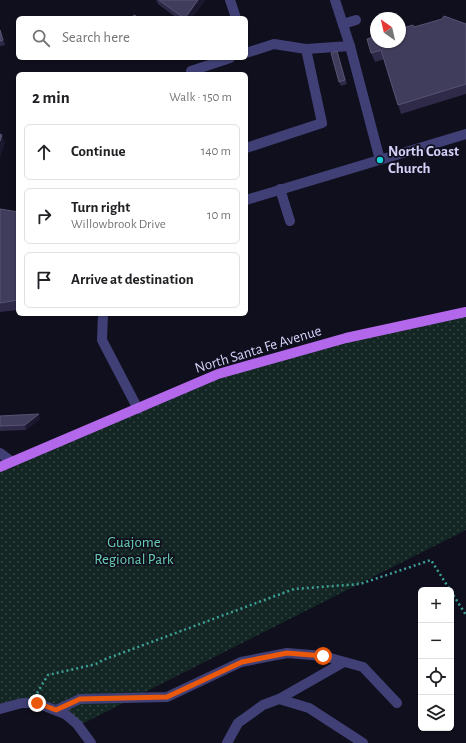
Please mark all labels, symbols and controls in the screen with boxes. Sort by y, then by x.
north arrow [370,12,406,48]
search box [16,16,248,60]
icon: search [30,27,52,49]
text: Search here [62,30,130,45]
text: 2 min [32,89,70,106]
text: Walk · 150 m [169,91,232,104]
icon: ahead [33,141,55,163]
text: Continue [71,144,126,159]
place label: North Coast Church [388,144,459,176]
text: 140 m [201,145,231,158]
marker: North Coast Church [375,155,385,165]
text: Turn right [71,200,130,215]
icon: right [33,205,55,227]
text: 10 m [207,209,231,222]
text: Willowbrook Drive [71,218,166,231]
icon: arrive [33,269,55,291]
text: Arrive at destination [71,272,194,287]
street label: North Santa Fe Avenue [193,323,323,376]
park label: Guajome Regional Park [94,535,174,567]
map controls [418,587,454,731]
button: + [418,587,454,623]
button: − [418,623,454,659]
route start [314,647,332,665]
button: locate [418,659,454,695]
route end [28,694,46,712]
button: layers [418,695,454,731]

